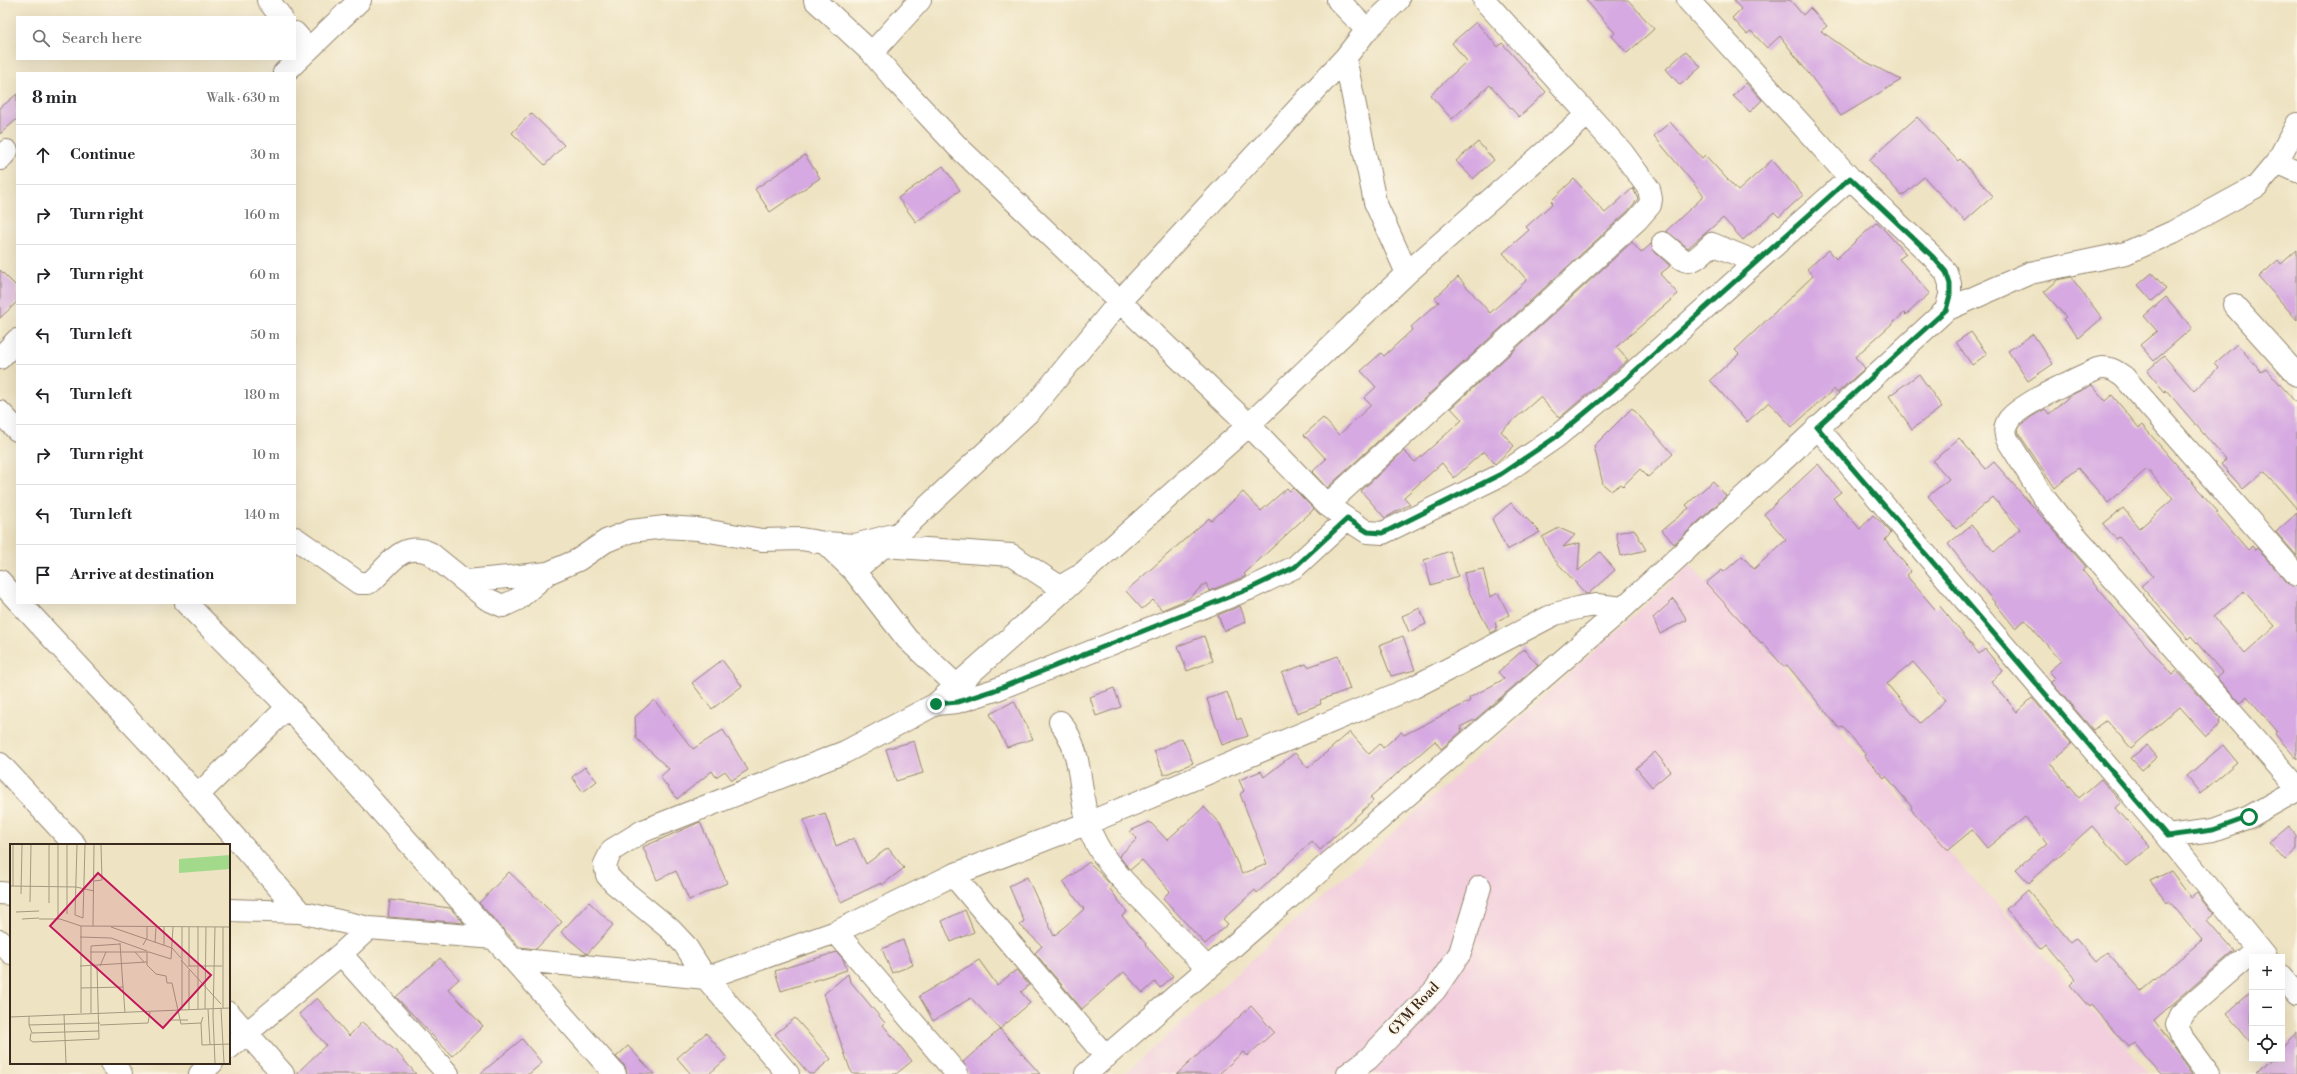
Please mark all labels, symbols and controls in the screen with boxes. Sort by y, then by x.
search box [16,16,296,60]
icon: search [30,27,52,49]
text: Search here [62,29,142,48]
text: 8 min [32,87,77,109]
text: Walk · 630 m [207,90,280,106]
icon: ahead [32,144,54,166]
text: Continue [70,145,135,164]
text: 30 m [250,147,280,163]
icon: right [32,204,54,226]
text: Turn right [70,205,144,224]
text: 160 m [244,207,280,223]
icon: right [32,264,54,286]
text: Turn right [70,265,144,284]
text: 60 m [249,267,280,283]
icon: left [32,324,54,346]
text: Turn left [70,325,132,344]
text: 50 m [250,327,280,343]
icon: left [32,384,54,406]
text: Turn left [70,385,132,404]
text: 180 m [244,387,280,403]
icon: right [32,444,54,466]
text: Turn right [70,445,144,464]
text: 10 m [252,447,280,463]
icon: left [32,504,54,526]
text: Turn left [70,505,132,524]
text: 140 m [244,507,280,523]
icon: arrive [32,564,54,586]
text: Arrive at destination [70,565,214,584]
route end [927,695,945,713]
route start [2240,808,2258,826]
inset map [10,844,230,1064]
map controls [2249,954,2285,1062]
button: + [2249,954,2285,990]
street label: GYM Road [1385,978,1443,1040]
button: − [2249,990,2285,1026]
button: locate [2249,1026,2285,1062]

